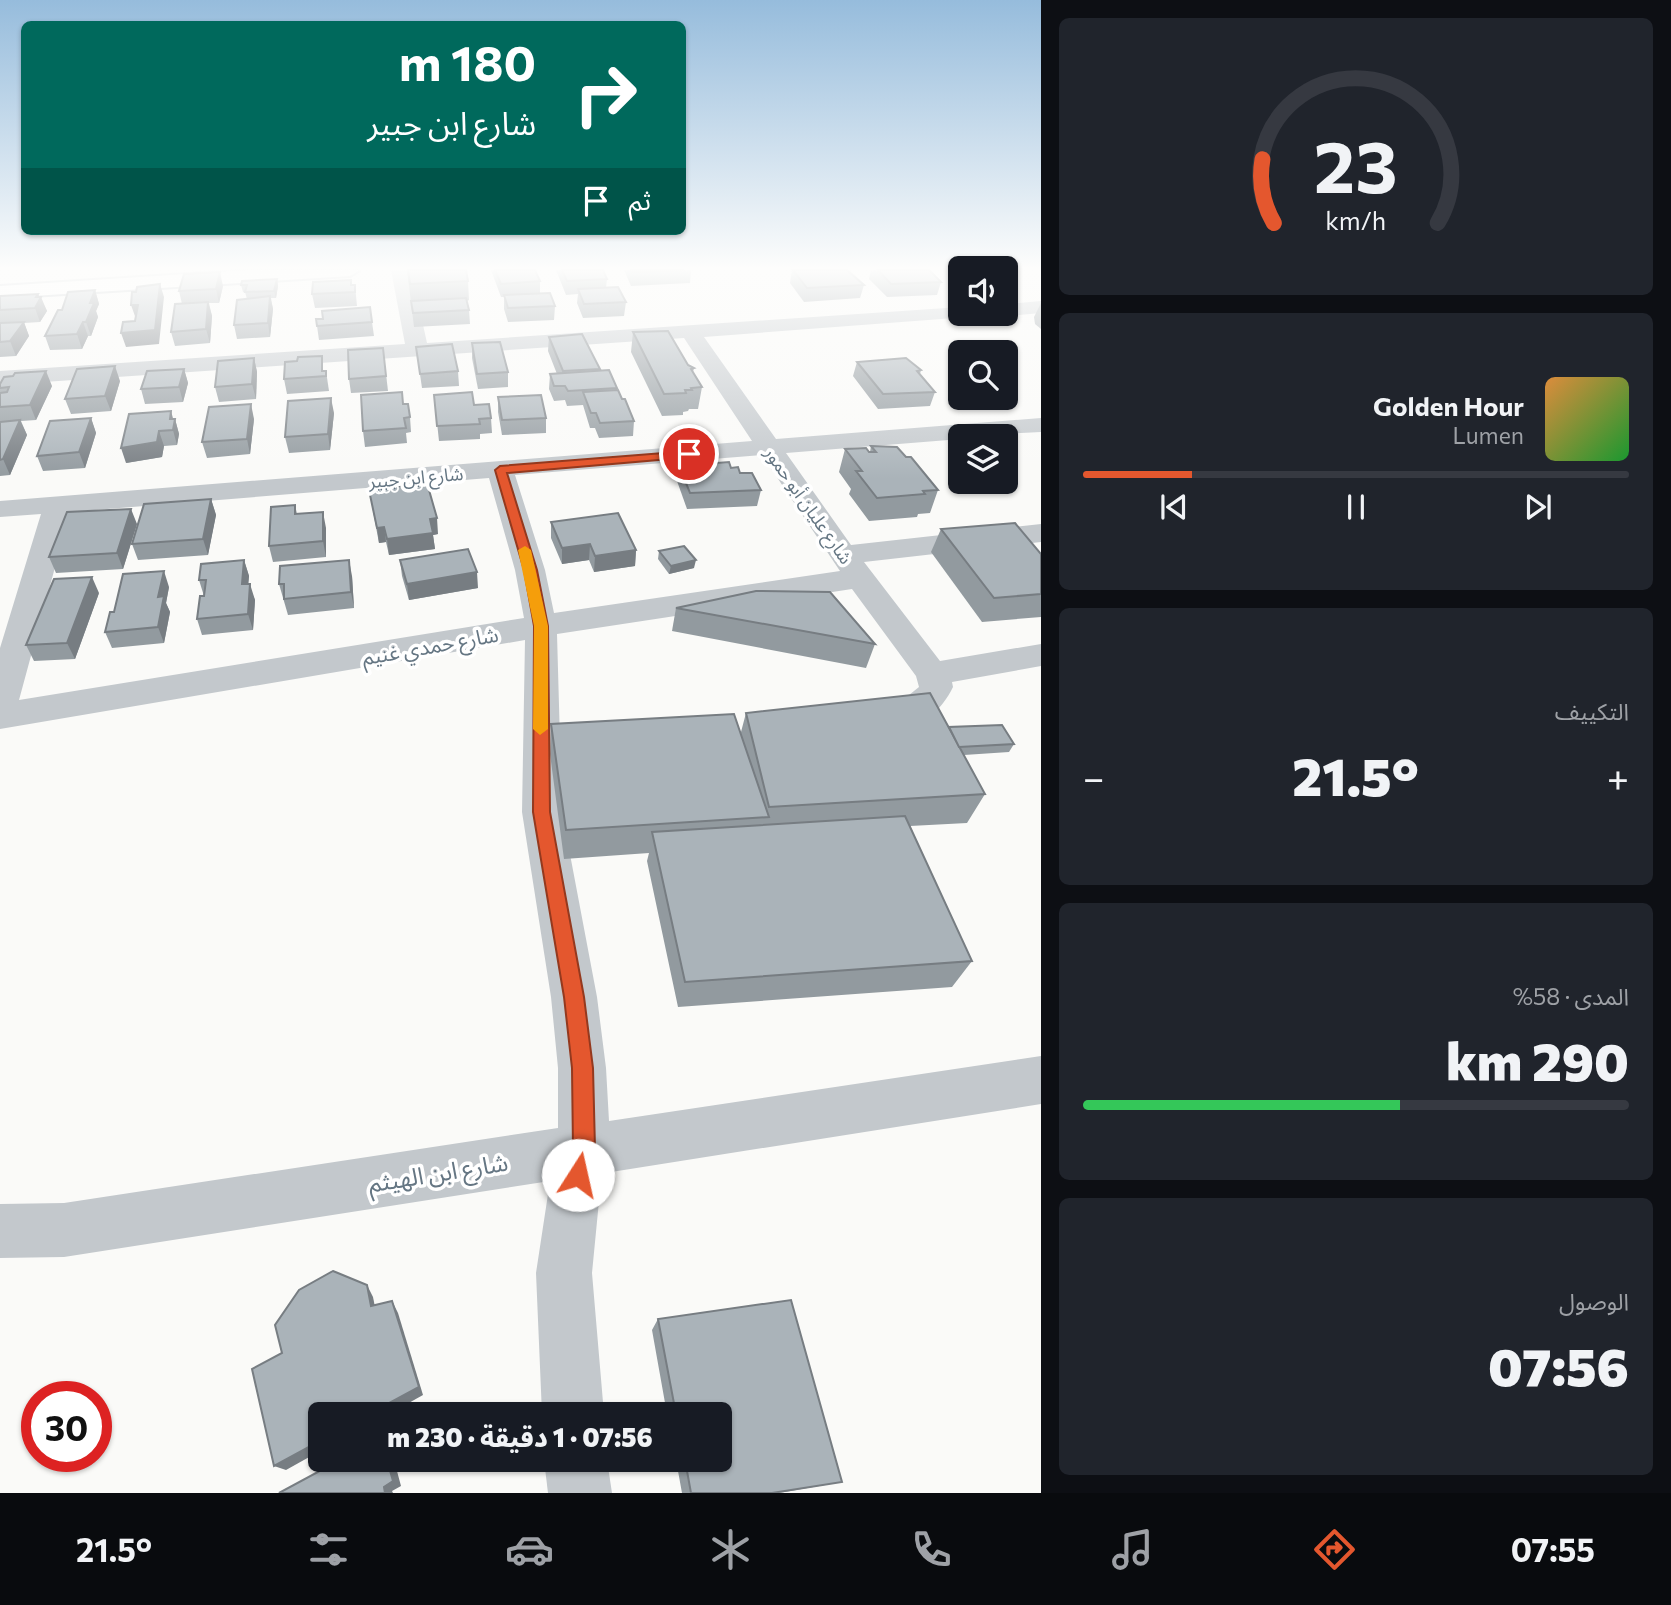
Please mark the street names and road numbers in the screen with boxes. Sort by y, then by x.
street label: شارع عليان أبو حمور [757,441,858,570]
street label: شارع ابن جبير [367,462,465,496]
street label: شارع حمدي غنيم [360,621,501,674]
street label: شارع ابن الهيثم [366,1147,511,1201]

